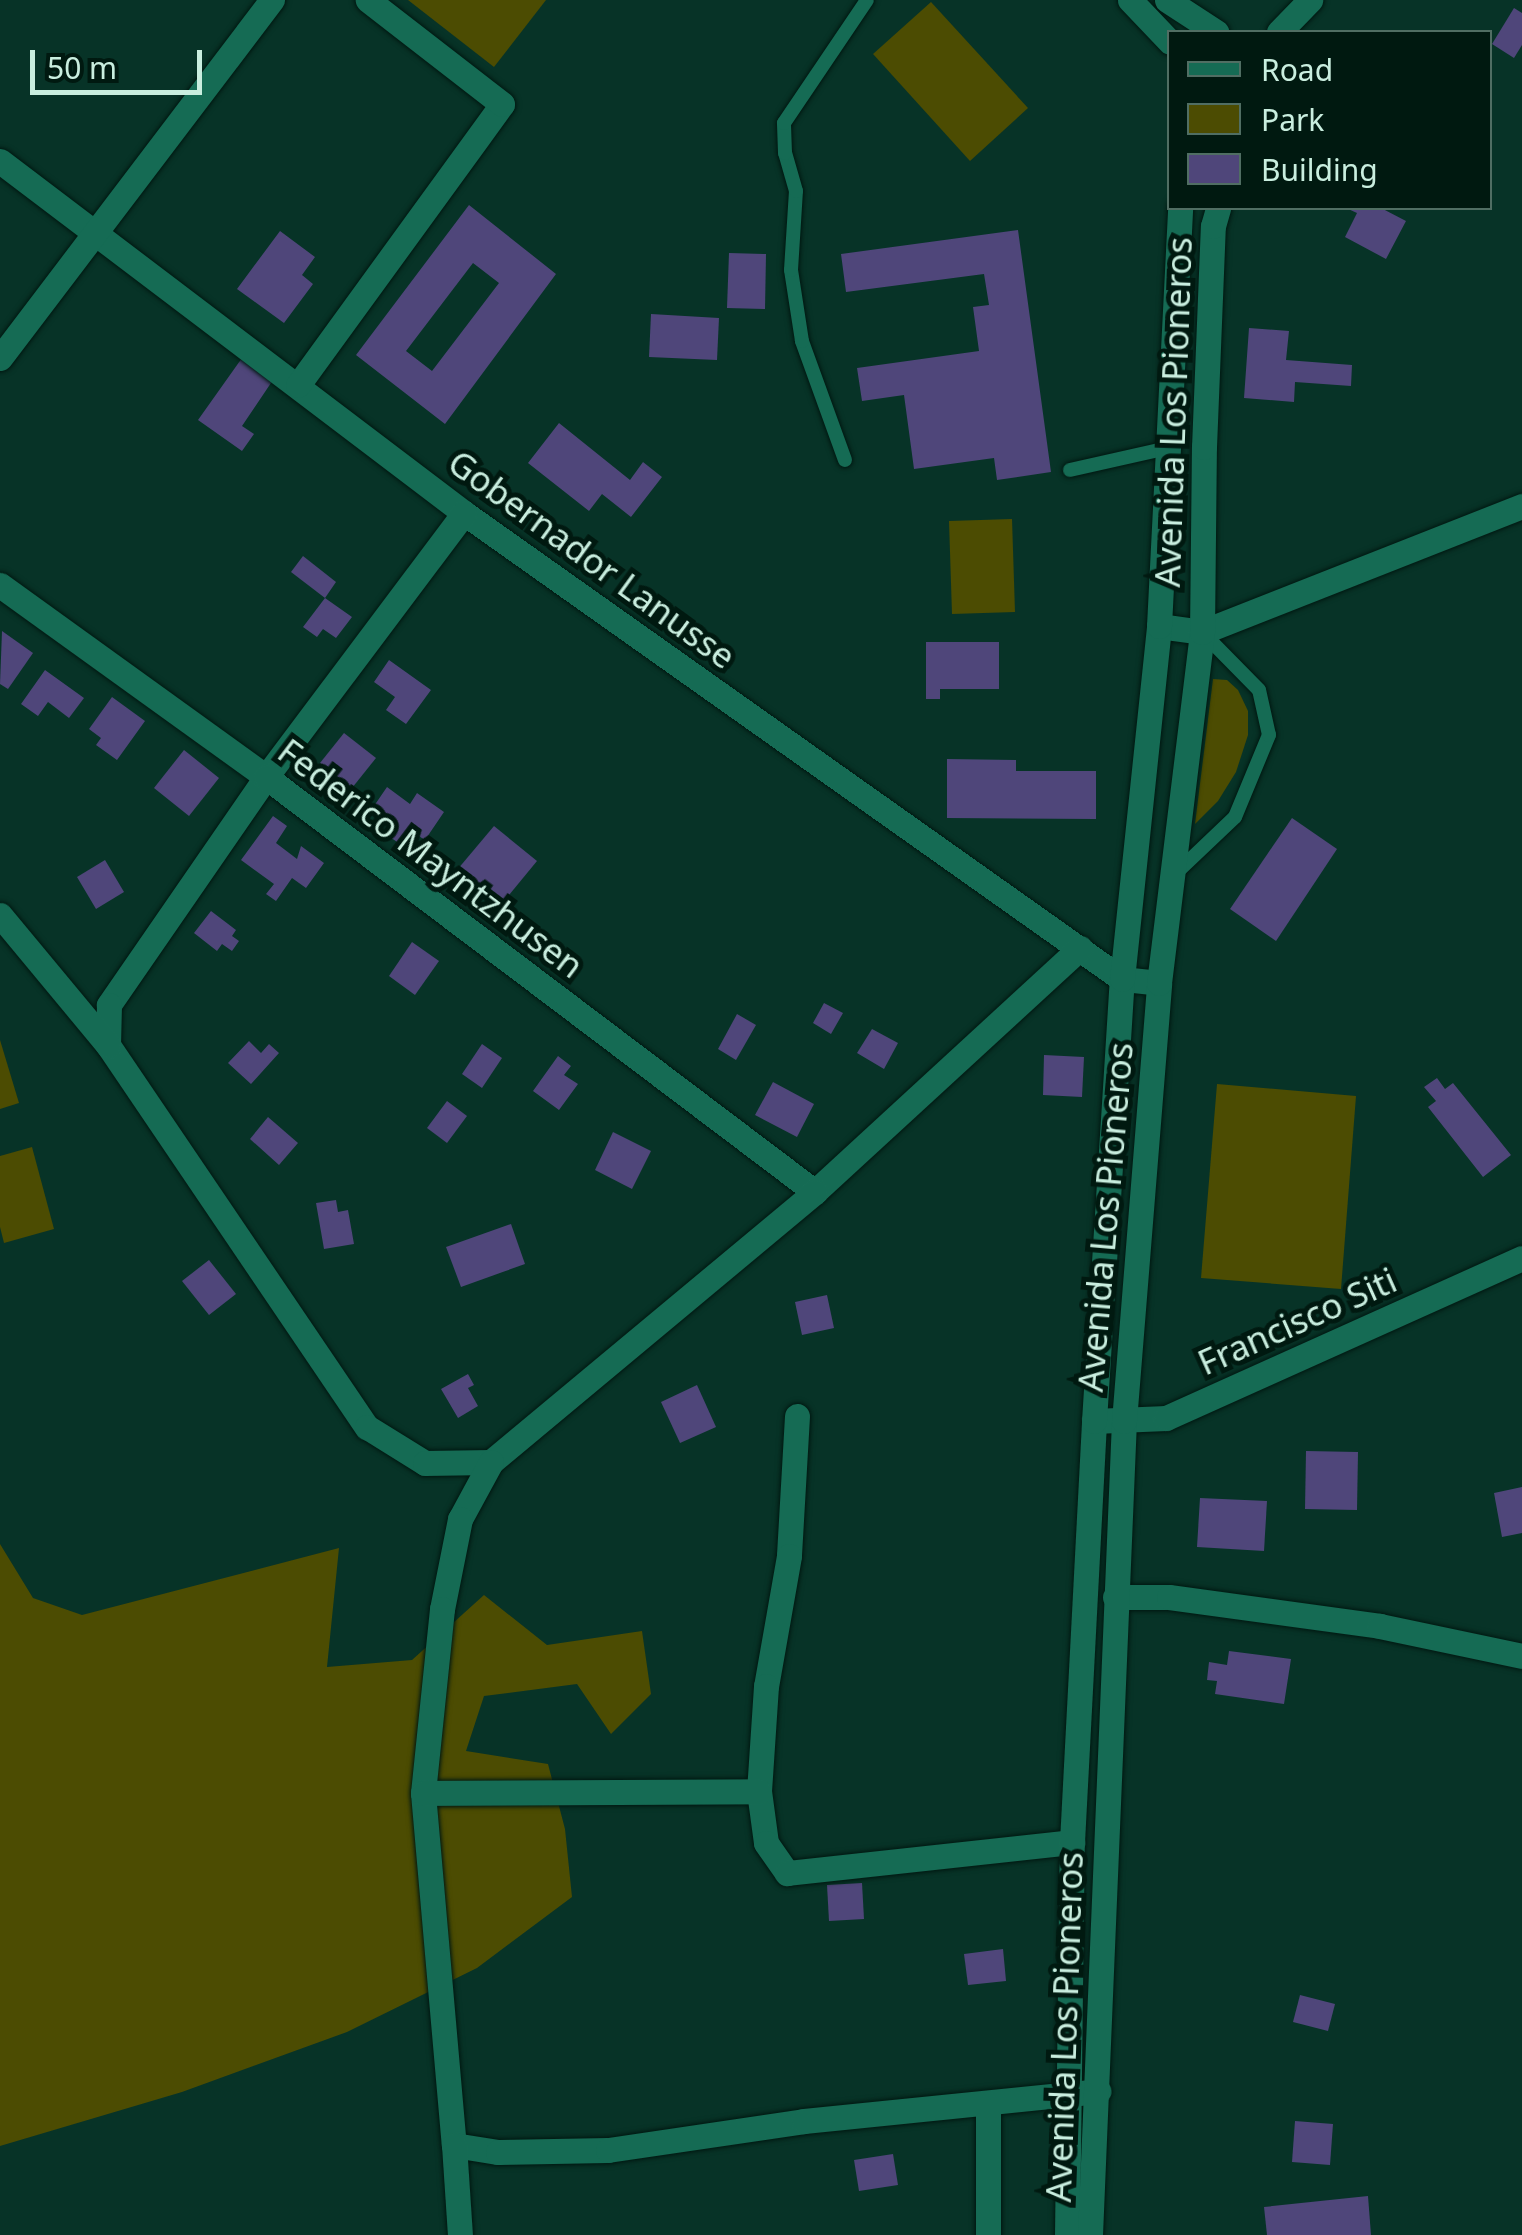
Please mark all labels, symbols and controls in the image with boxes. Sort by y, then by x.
scale bar [35,30,208,92]
legend [1167,30,1492,210]
text: 50 m [47,47,117,88]
text: Road [1261,49,1333,90]
text: Park [1261,99,1324,140]
text: Building [1261,149,1378,190]
street label: Avenida Los Pioneros [1146,236,1200,588]
street label: Gobernador Lanusse [440,441,744,677]
street label: Federico Mayntzhusen [270,730,592,986]
street label: Avenida Los Pioneros [1069,1041,1141,1393]
street label: Francisco Siti [1191,1259,1403,1383]
street label: Avenida Los Pioneros [1037,1851,1091,2203]

